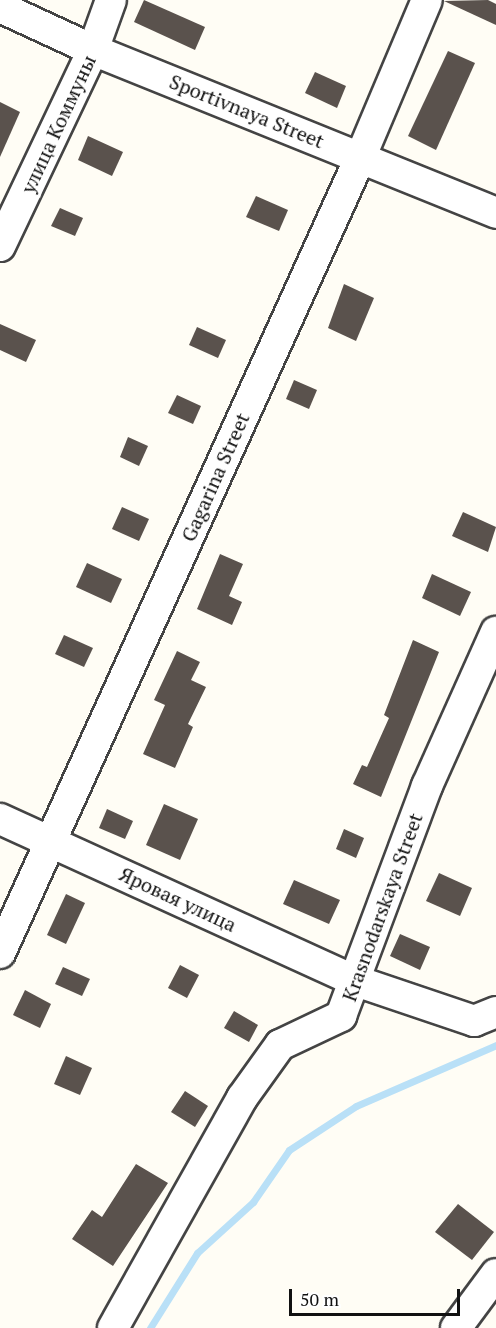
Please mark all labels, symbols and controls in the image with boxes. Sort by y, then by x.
street label: улица Коммуны [15,51,101,197]
street label: Sportivnaya Street [166,69,328,153]
street label: Gagarina Street [176,409,254,545]
street label: Krasnodarskaya Street [337,810,427,1004]
street label: Яровая улица [116,861,240,937]
scale bar [292,1277,463,1315]
text: 50 m [300,1287,339,1311]

